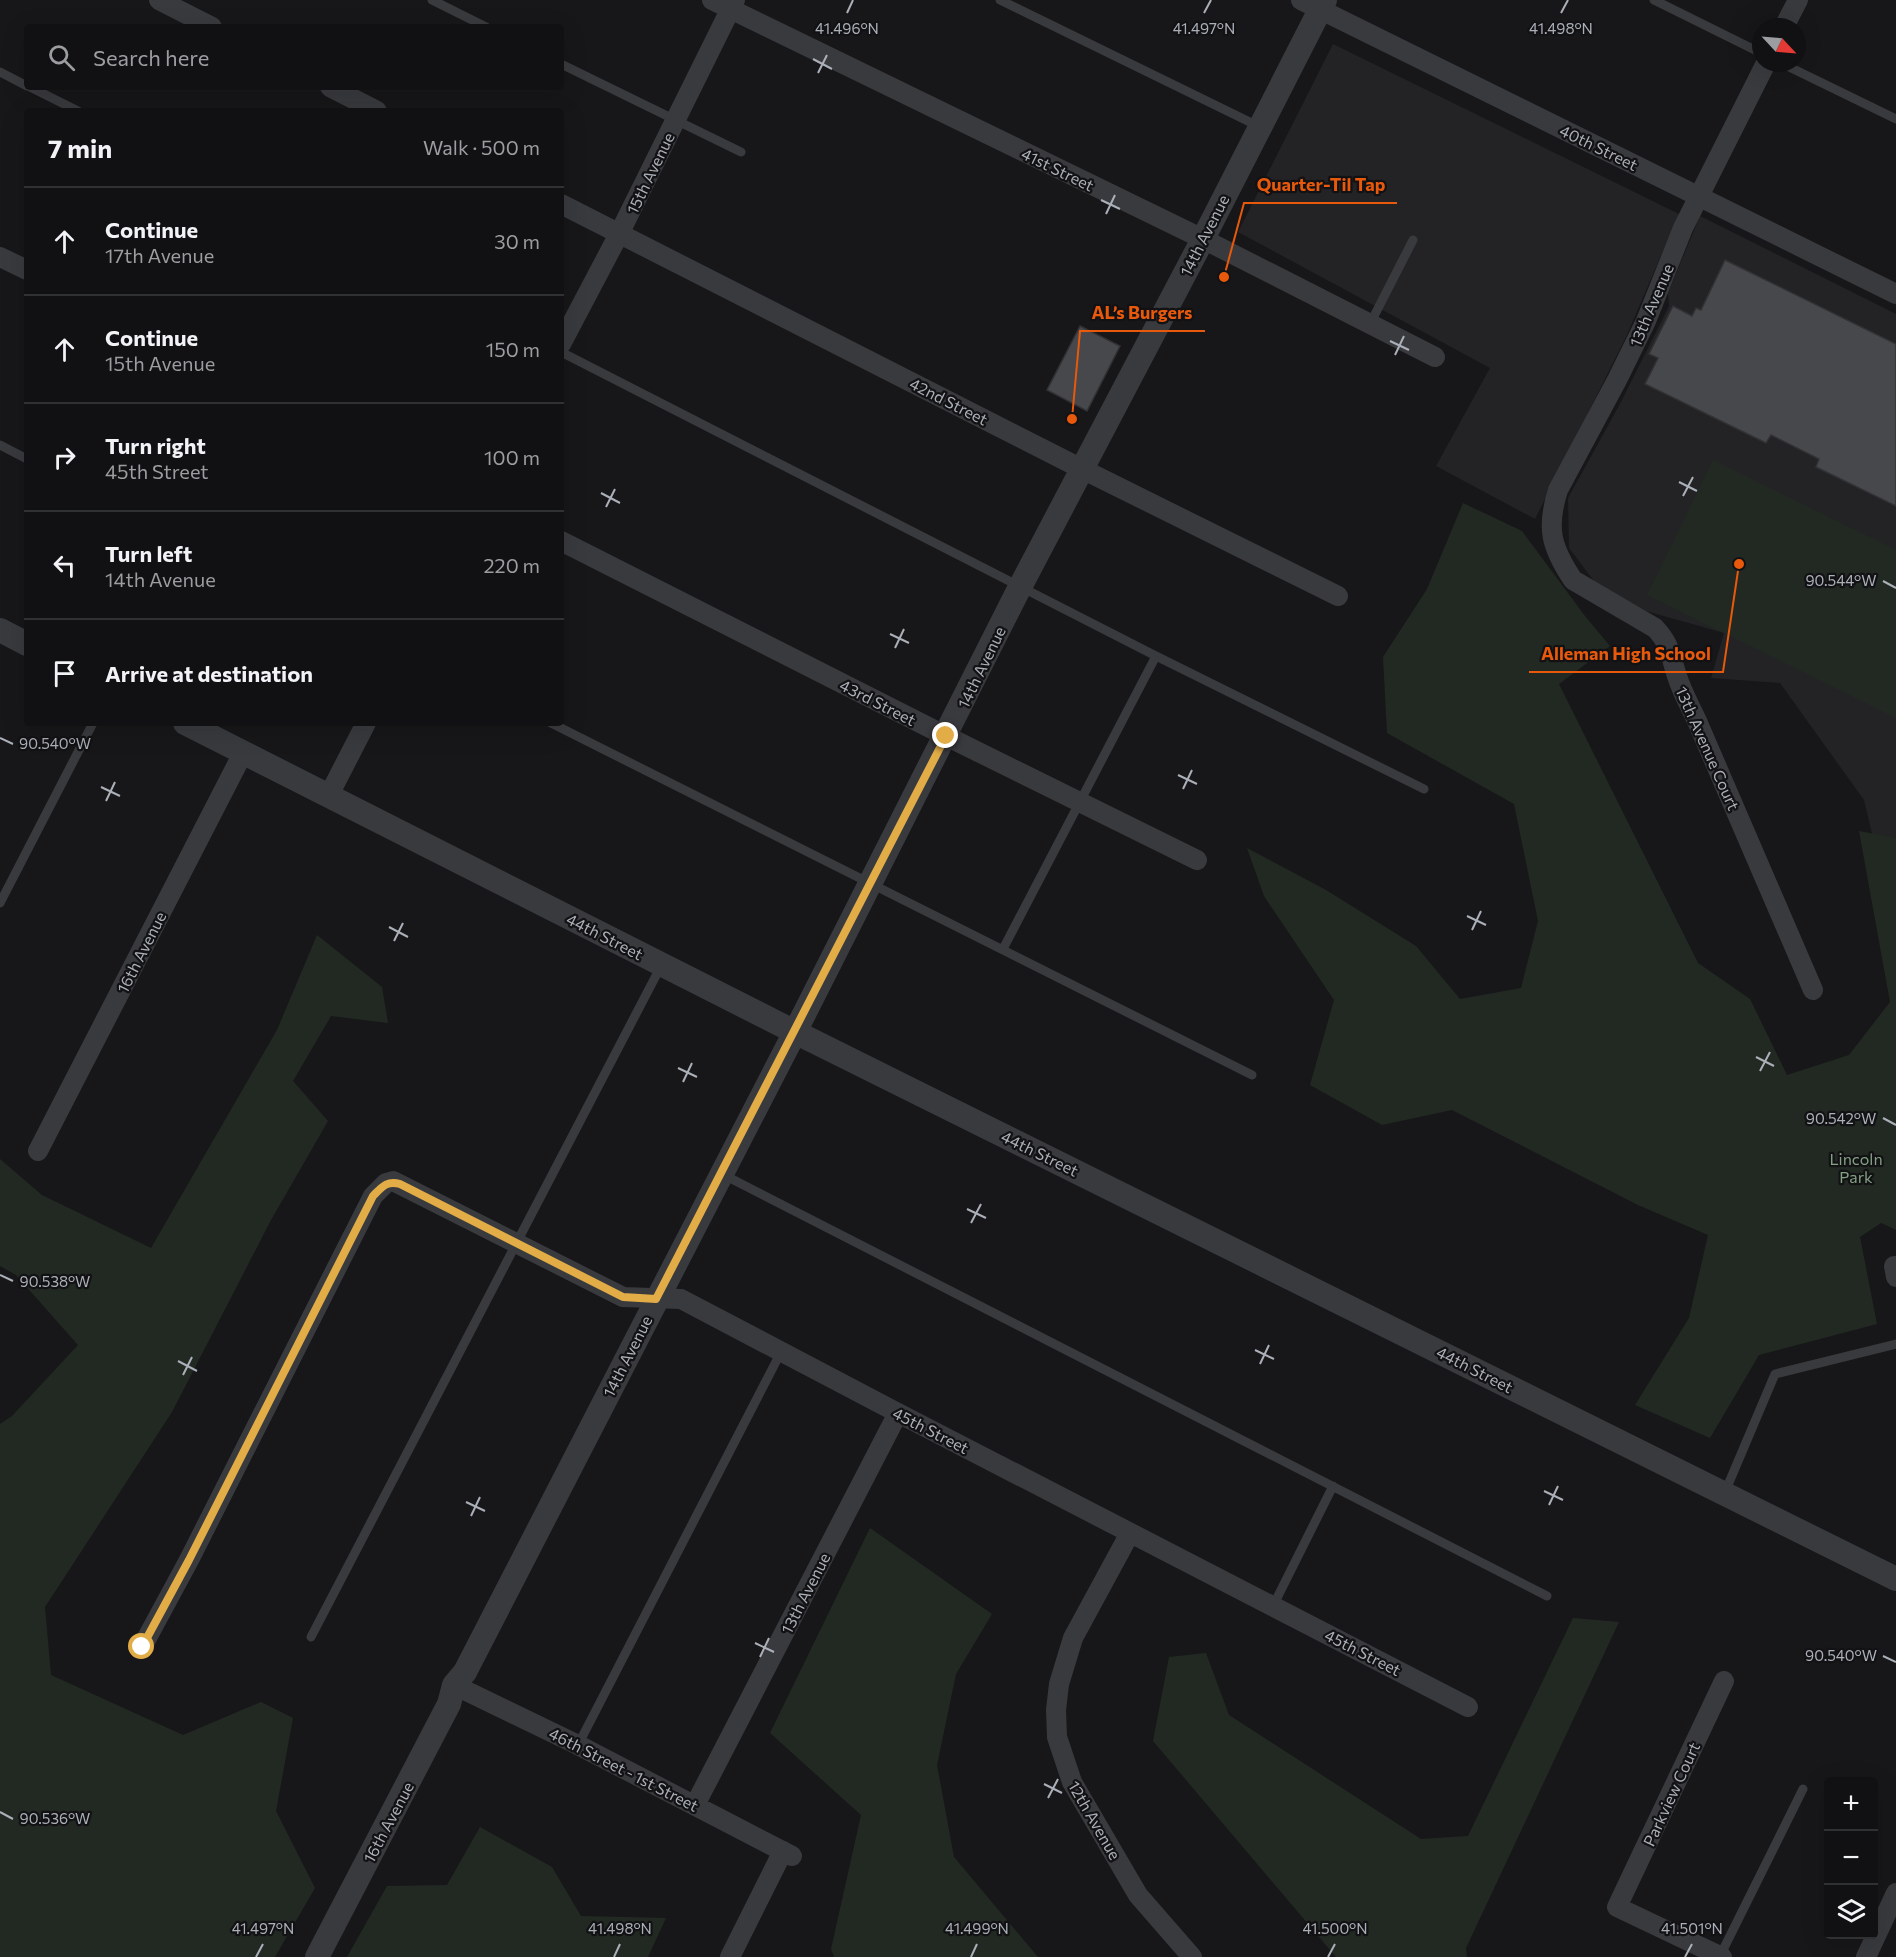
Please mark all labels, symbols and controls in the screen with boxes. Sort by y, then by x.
north arrow [1752,18,1806,72]
text: 41.496°N [815,19,879,37]
text: 41.497°N [1173,19,1235,37]
text: 41.498°N [1529,19,1593,37]
search box [24,24,564,90]
icon: search [45,41,78,74]
text: Search here [93,44,209,71]
street label: 40th Street [1557,120,1641,174]
street label: 15th Avenue [622,129,678,217]
text: 7 min [48,132,112,163]
text: Walk · 500 m [423,135,540,159]
street label: 41st Street [1019,143,1098,195]
callout: Quarter-Til Tap [1244,167,1397,203]
text: Quarter-Til Tap [1257,173,1386,195]
street label: 14th Avenue [1175,191,1233,279]
text: Continue [105,216,198,243]
icon: ahead [48,225,81,258]
text: 30 m [494,229,540,253]
text: 17th Avenue [105,243,214,267]
street label: 13th Avenue [1625,261,1677,349]
callout: AL’s Burgers [1080,295,1205,331]
text: AL’s Burgers [1092,301,1192,323]
text: Continue [105,324,198,351]
icon: ahead [48,333,81,366]
text: 150 m [486,337,540,361]
text: 15th Avenue [105,351,215,375]
street label: 42nd Street [907,373,992,429]
text: Turn right [105,432,206,459]
icon: right [48,441,81,474]
text: 100 m [484,445,540,469]
text: 45th Street [105,459,209,483]
text: Turn left [105,540,192,567]
icon: left [48,549,81,582]
text: 220 m [484,553,540,577]
text: 14th Avenue [105,567,216,591]
text: 90.544°W [1805,571,1877,589]
street label: 14th Avenue [953,623,1009,711]
callout: Alleman High School [1529,636,1723,672]
text: Alleman High School [1541,642,1711,664]
icon: arrive [48,657,81,690]
text: Arrive at destination [105,660,313,687]
street label: 43rd Street [837,675,919,729]
street label: 13th Avenue Court [1672,683,1744,813]
route end [932,722,958,748]
text: 90.540°W [19,734,91,752]
street label: 16th Avenue [112,908,170,996]
street label: 44th Street [564,909,647,964]
text: 90.542°W [1806,1109,1876,1127]
street label: 44th Street [998,1126,1082,1180]
park label: Lincoln Park [1829,1149,1883,1186]
text: 90.538°W [20,1272,90,1290]
street label: 14th Avenue [598,1312,656,1400]
street label: 44th Street [1434,1342,1517,1397]
street label: 45th Street [890,1403,973,1457]
street label: 13th Avenue [777,1549,833,1637]
street label: 45th Street [1322,1625,1405,1679]
route start [128,1633,154,1659]
text: 90.540°W [1805,1646,1877,1664]
street label: 46th Street - 1st Street [546,1723,702,1815]
street label: Parkview Court [1639,1739,1704,1849]
street label: 12th Avenue [1065,1777,1125,1863]
map controls [1824,1777,1878,1939]
button: + [1824,1777,1878,1831]
street label: 16th Avenue [359,1778,417,1866]
text: 90.536°W [20,1809,90,1827]
button: − [1824,1831,1878,1885]
button: layers [1824,1885,1878,1939]
text: 41.497°N [232,1919,294,1937]
text: 41.498°N [588,1919,652,1937]
text: 41.499°N [945,1919,1009,1937]
text: 41.500°N [1302,1919,1368,1937]
text: 41.501°N [1661,1919,1723,1937]

